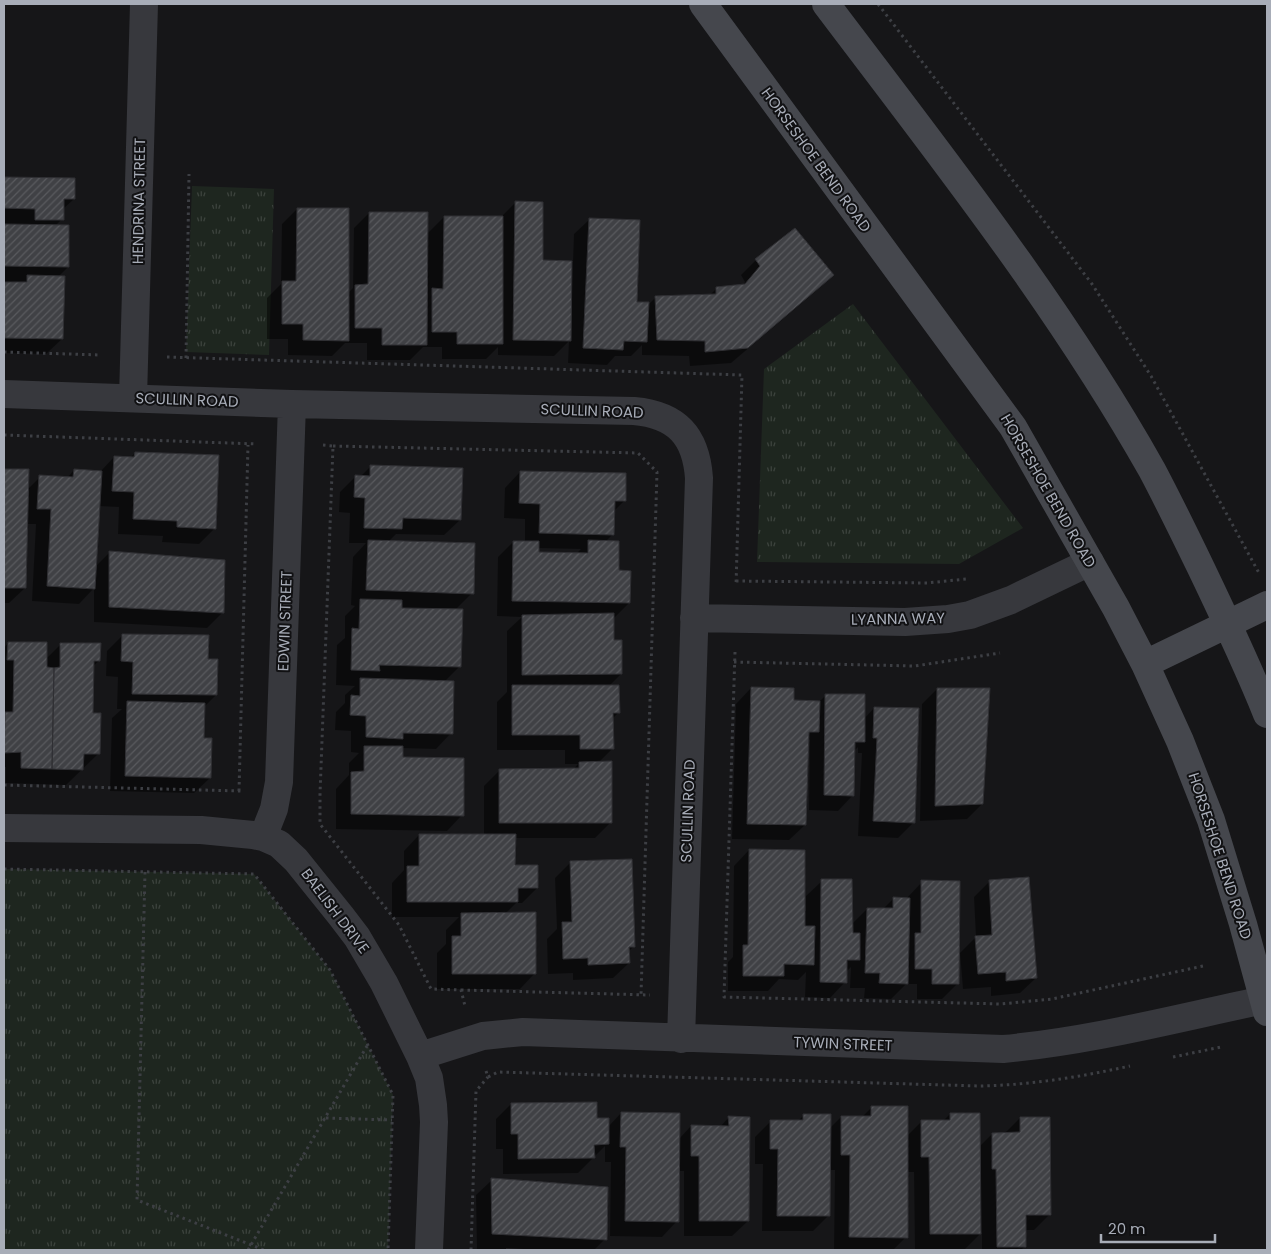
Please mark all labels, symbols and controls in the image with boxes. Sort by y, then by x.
street label: HORSESHOE BEND ROAD [757,83,876,236]
street label: HENDRINA STREET [127,138,150,264]
street label: SCULLIN ROAD [135,387,239,412]
street label: SCULLIN ROAD [540,398,644,423]
street label: HORSESHOE BEND ROAD [996,410,1101,571]
street label: EDWIN STREET [272,570,297,672]
street label: LYANNA WAY [851,607,945,630]
street label: SCULLIN ROAD [675,759,700,863]
street label: HORSESHOE BEND ROAD [1184,770,1257,942]
street label: BAELISH DRIVE [296,864,374,958]
street label: TYWIN STREET [793,1031,893,1056]
scale bar [1101,1212,1215,1244]
text: 20 m [1108,1218,1146,1239]

